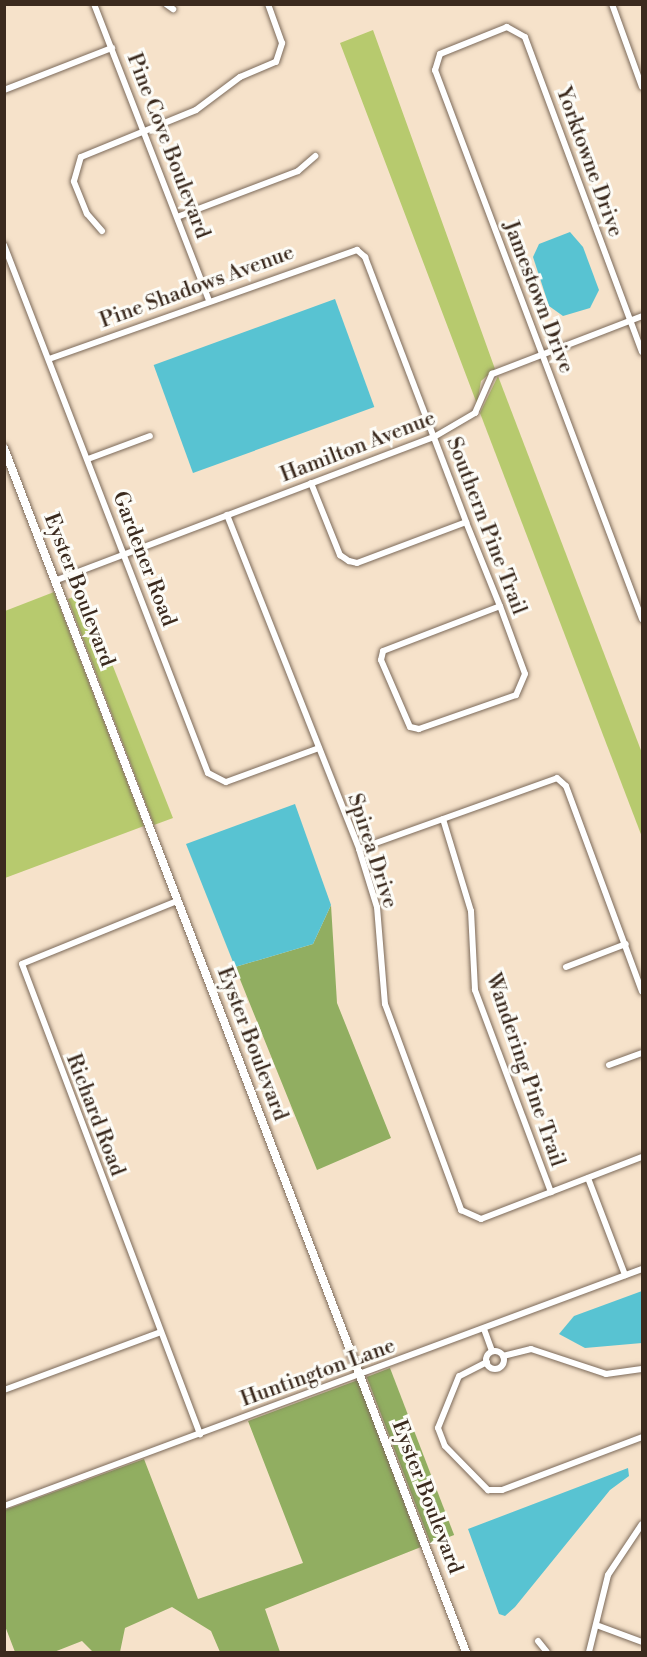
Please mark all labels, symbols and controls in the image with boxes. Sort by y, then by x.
street label: Pine Cove Boulevard [121,50,215,242]
street label: Yorktowne Drive [550,84,628,240]
street label: Jamestown Drive [497,217,579,377]
street label: Pine Shadows Avenue [96,240,298,334]
street label: Hamilton Avenue [277,406,439,488]
street label: Southern Pine Trail [441,434,531,618]
street label: Gardener Road [107,488,181,630]
street label: Eyster Boulevard [38,510,120,670]
street label: Spirea Drive [342,790,402,912]
street label: Eyster Boulevard [211,964,293,1124]
street label: Wandering Pine Trail [480,970,570,1170]
street label: Richard Road [60,1050,130,1180]
street label: Huntington Lane [237,1333,399,1413]
street label: Eyster Boulevard [386,1417,468,1577]

